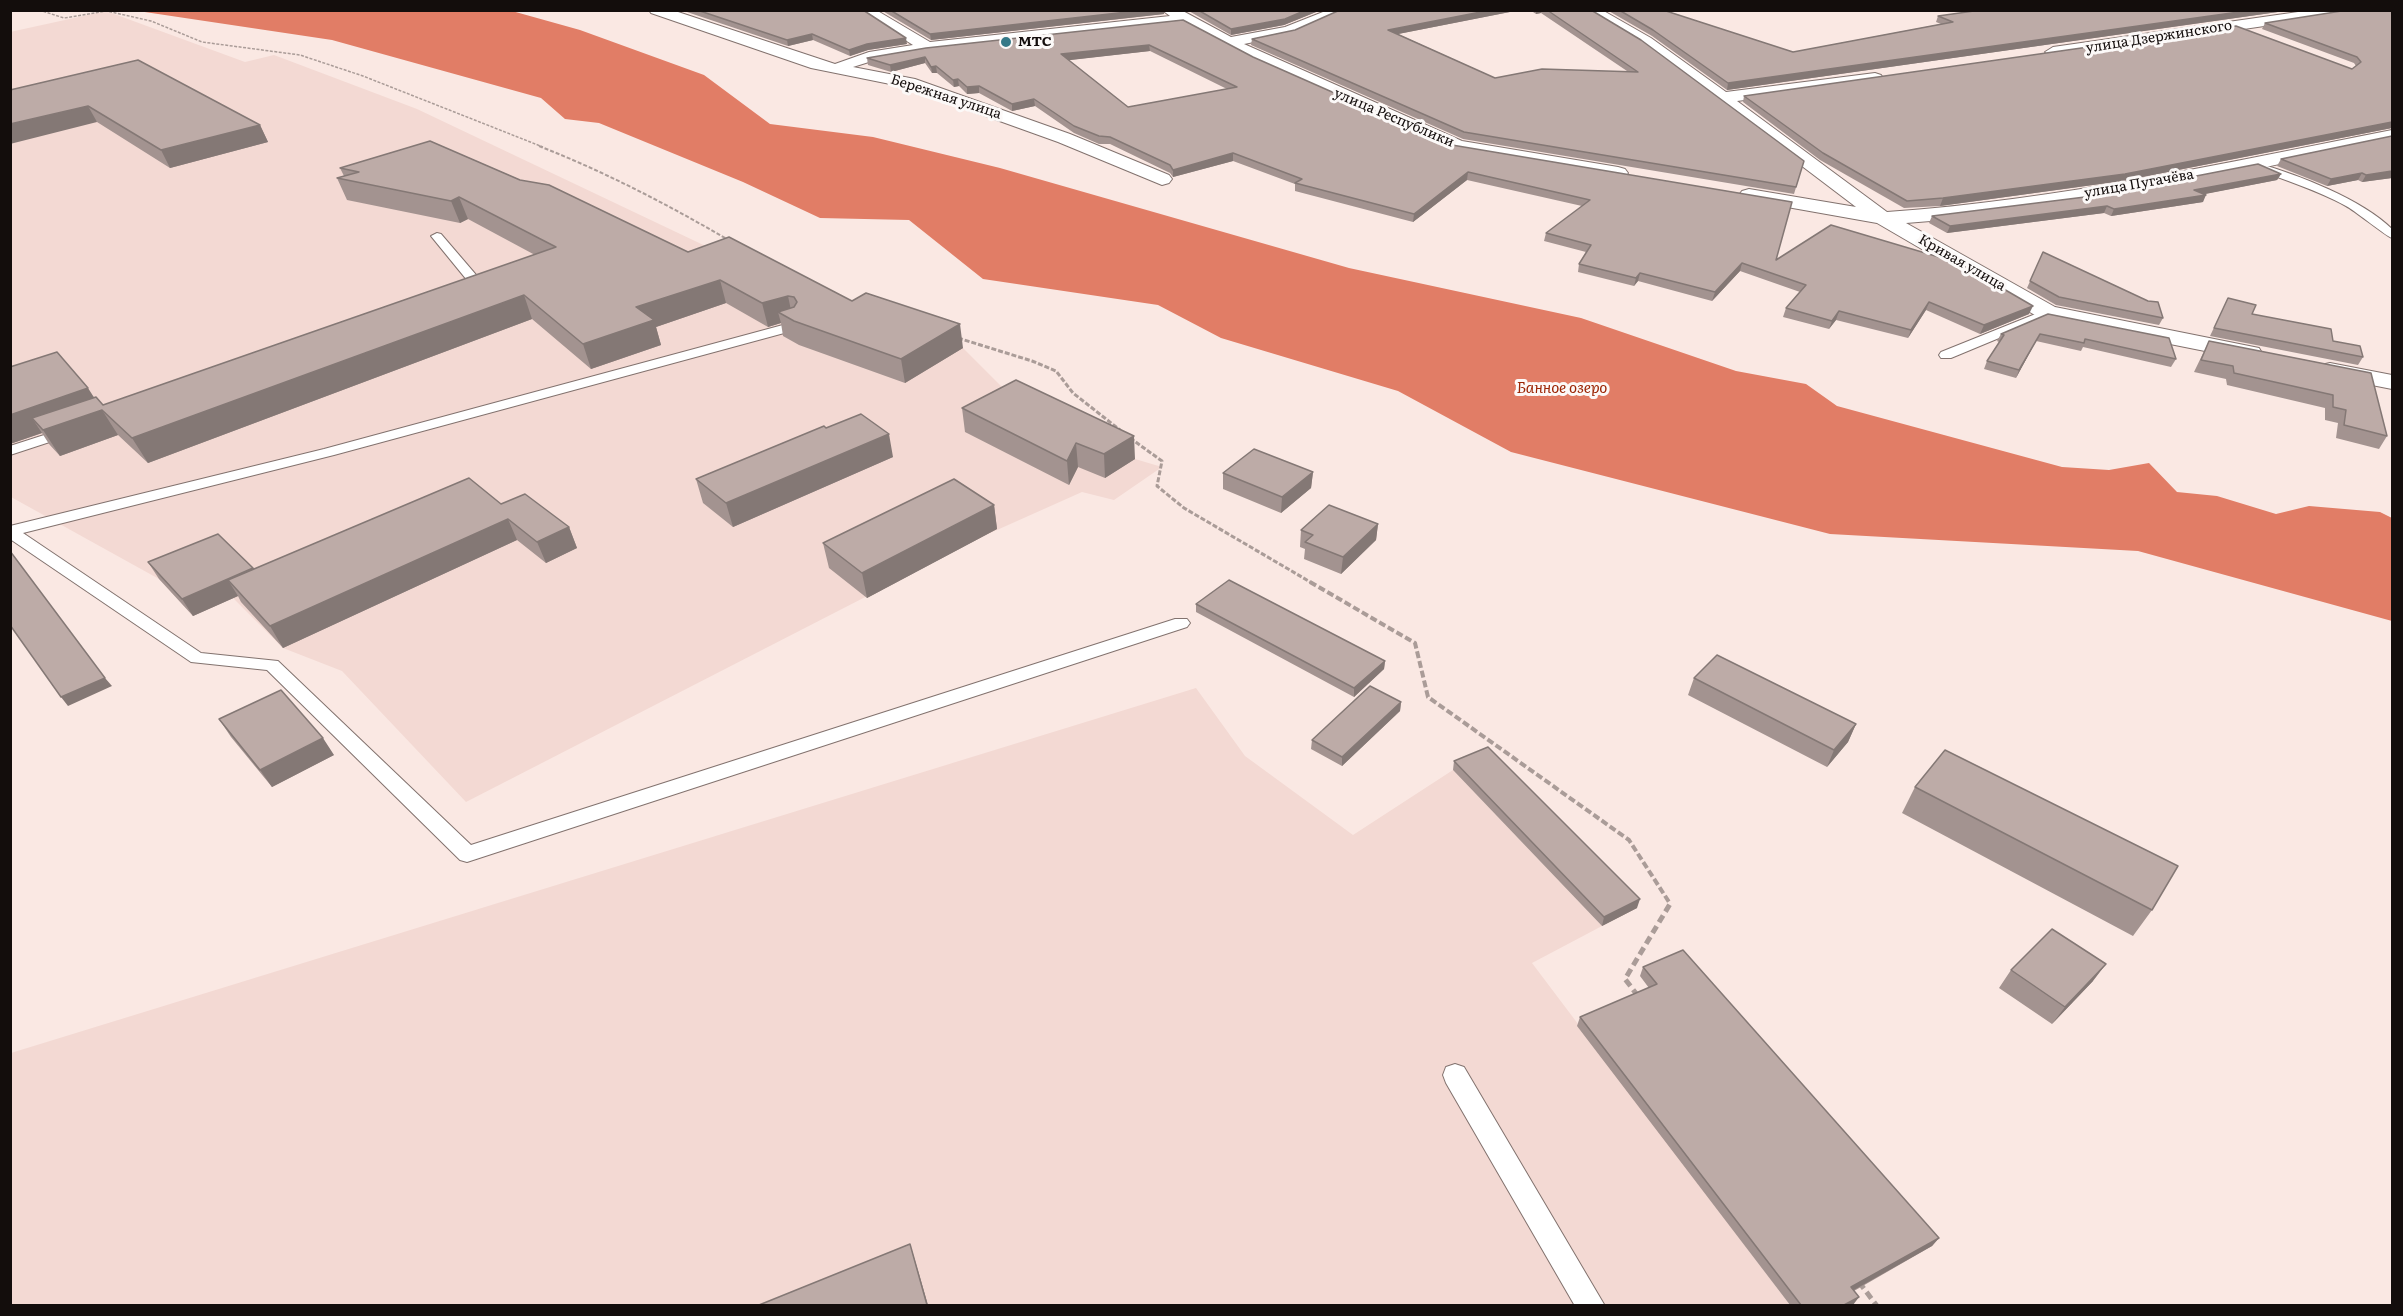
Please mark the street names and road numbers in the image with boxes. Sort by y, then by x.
street label: улица Дзержинского [2085,17,2233,57]
street label: Бережная улица [888,71,1004,123]
street label: улица Республики [1331,85,1457,151]
street label: улица Пугачёва [2083,166,2195,202]
street label: Кривая улица [1915,231,2009,295]

